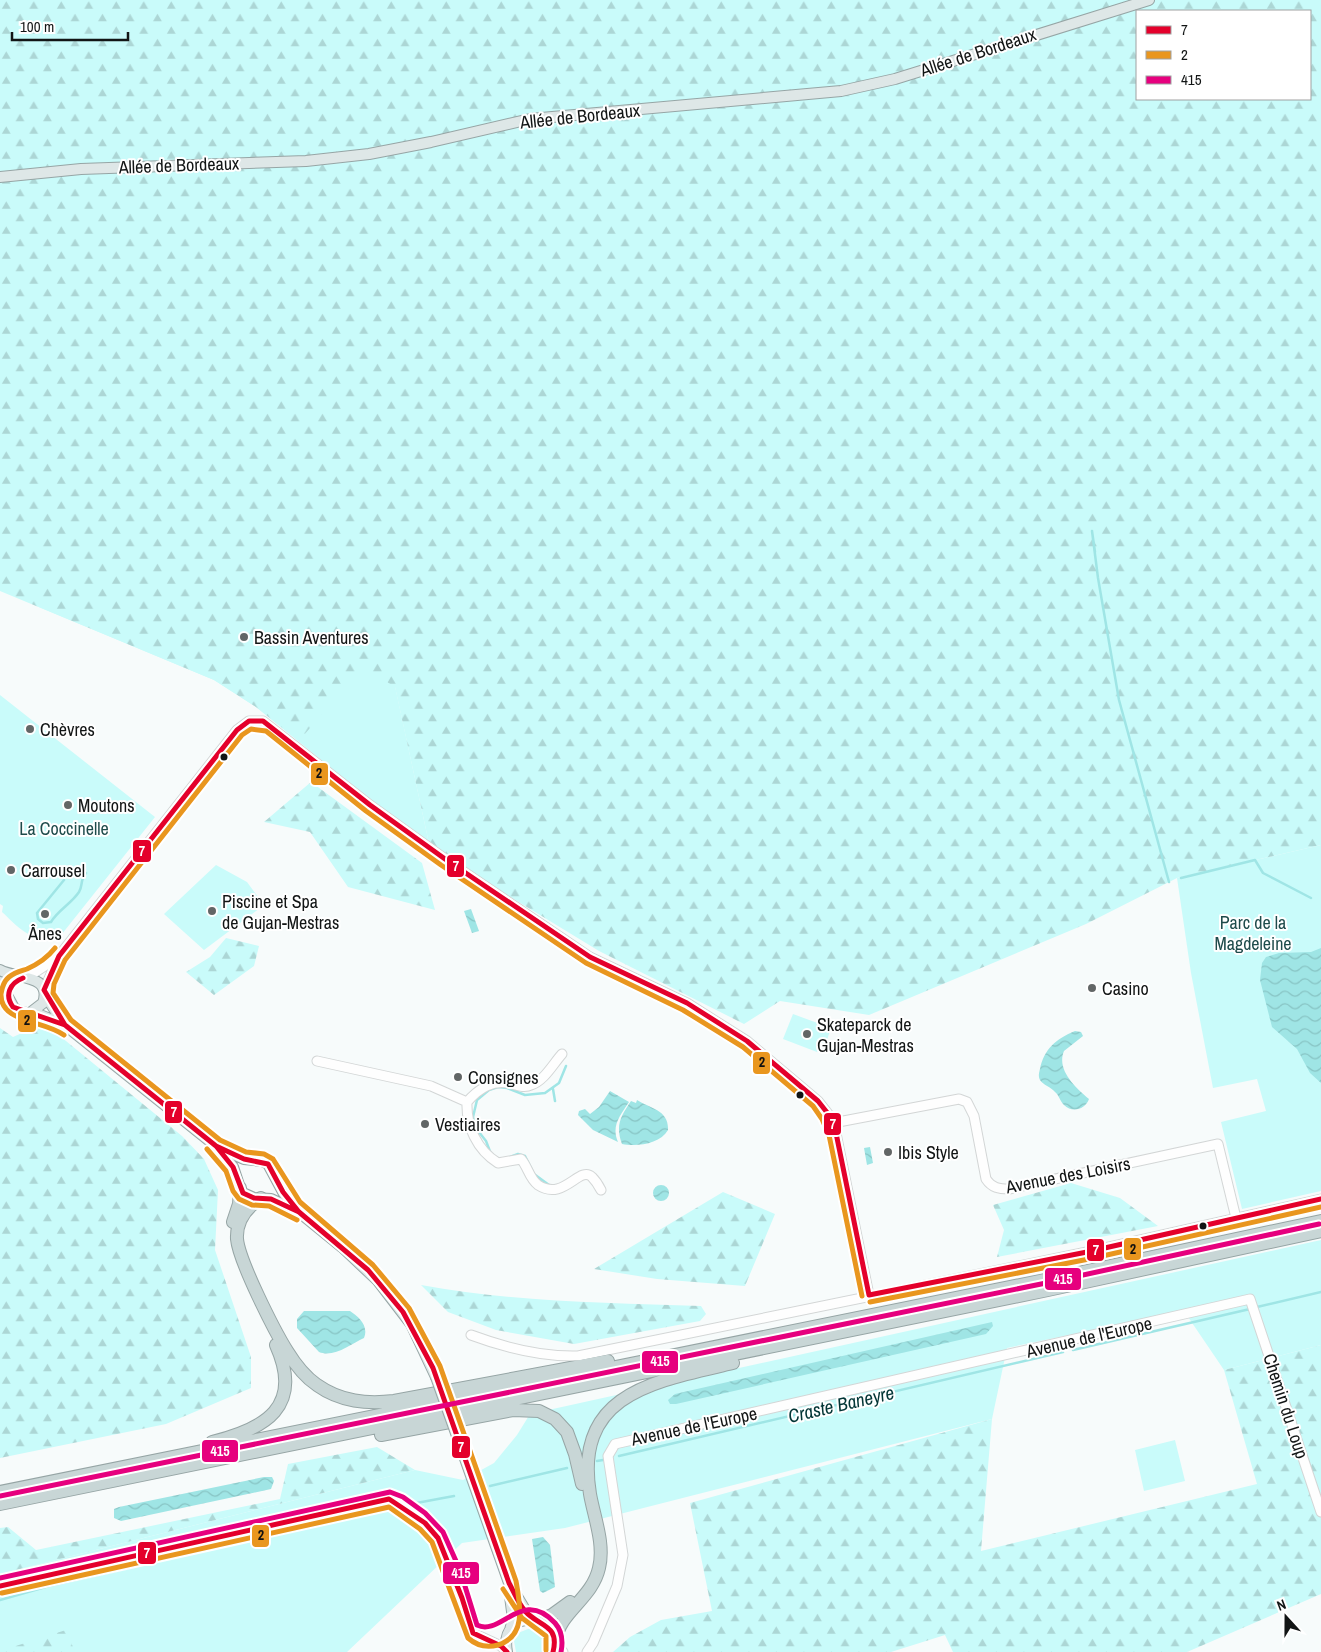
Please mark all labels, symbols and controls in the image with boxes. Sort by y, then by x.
scale bar [12,10,129,42]
legend [1136,10,1311,100]
text: 100 m [20,16,54,37]
text: 7 [1181,19,1188,40]
street label: Allée de Bordeaux [916,21,1040,83]
text: 2 [1181,44,1188,65]
text: 415 [1181,69,1202,90]
street label: Allée de Bordeaux [518,97,642,135]
street label: Allée de Bordeaux [117,150,240,180]
place label: Bassin Aventures [254,625,369,650]
marker: Bassin Aventures [238,631,250,643]
place label: Chèvres [40,717,95,742]
marker: Chèvres [24,723,36,735]
unlabelled marker [219,752,229,762]
line badge: 2 [310,762,329,786]
text: 2 [316,764,322,782]
place label: Moutons [78,793,135,818]
marker: Moutons [62,799,74,811]
park label: La Coccinelle [19,816,109,841]
line badge: 7 [132,839,152,863]
text: 7 [139,842,146,860]
line badge: 7 [446,854,465,878]
text: 7 [453,857,460,875]
place label: Carrousel [21,858,85,883]
marker: Carrousel [5,864,17,876]
place label: Piscine et Spa de Gujan-Mestras [222,889,339,935]
marker: Piscine et Spa de Gujan-Mestras [206,905,218,917]
marker: Ânes [39,908,51,920]
park label: Parc de la Magdeleine [1214,910,1292,956]
place label: Ânes [27,921,62,946]
place label: Casino [1102,976,1149,1001]
marker: Casino [1086,982,1098,994]
line badge: 2 [17,1009,37,1033]
text: 2 [24,1011,30,1029]
place label: Skateparck de Gujan-Mestras [817,1012,914,1058]
marker: Skateparck de Gujan-Mestras [801,1028,813,1040]
line badge: 2 [752,1051,771,1075]
text: 2 [759,1053,765,1071]
place label: Consignes [468,1065,539,1090]
marker: Consignes [452,1071,464,1083]
unlabelled marker [795,1090,805,1100]
line badge: 7 [164,1100,183,1124]
text: 7 [171,1103,178,1121]
place label: Vestiaires [435,1112,501,1137]
line badge: 7 [823,1112,842,1136]
text: 7 [830,1115,837,1133]
marker: Vestiaires [419,1118,431,1130]
place label: Ibis Style [898,1140,959,1165]
marker: Ibis Style [882,1146,894,1158]
street label: Avenue des Loisirs [1003,1151,1132,1199]
unlabelled marker [1198,1221,1208,1231]
line badge: 2 [1123,1237,1142,1261]
line badge: 7 [1086,1238,1105,1262]
text: 2 [1130,1240,1136,1258]
text: 7 [1093,1241,1100,1259]
line badge: 415 [1044,1267,1082,1291]
text: 415 [1053,1270,1073,1288]
street label: Avenue de l'Europe [1023,1310,1154,1364]
line badge: 415 [641,1350,679,1374]
street label: Chemin du Loup [1257,1350,1315,1462]
text: 415 [650,1352,670,1370]
water label: Craste Baneyre [785,1379,897,1429]
street label: Avenue de l'Europe [628,1400,759,1452]
line badge: 7 [451,1435,471,1459]
text: 7 [458,1438,465,1456]
line badge: 415 [201,1439,239,1463]
text: 415 [210,1442,230,1460]
line badge: 2 [251,1524,270,1548]
text: 2 [258,1526,264,1544]
line badge: 7 [137,1541,157,1565]
text: 7 [144,1544,151,1562]
line badge: 415 [442,1561,480,1585]
text: 415 [451,1564,471,1582]
north arrow [1261,1592,1311,1642]
text: N [1274,1595,1288,1615]

